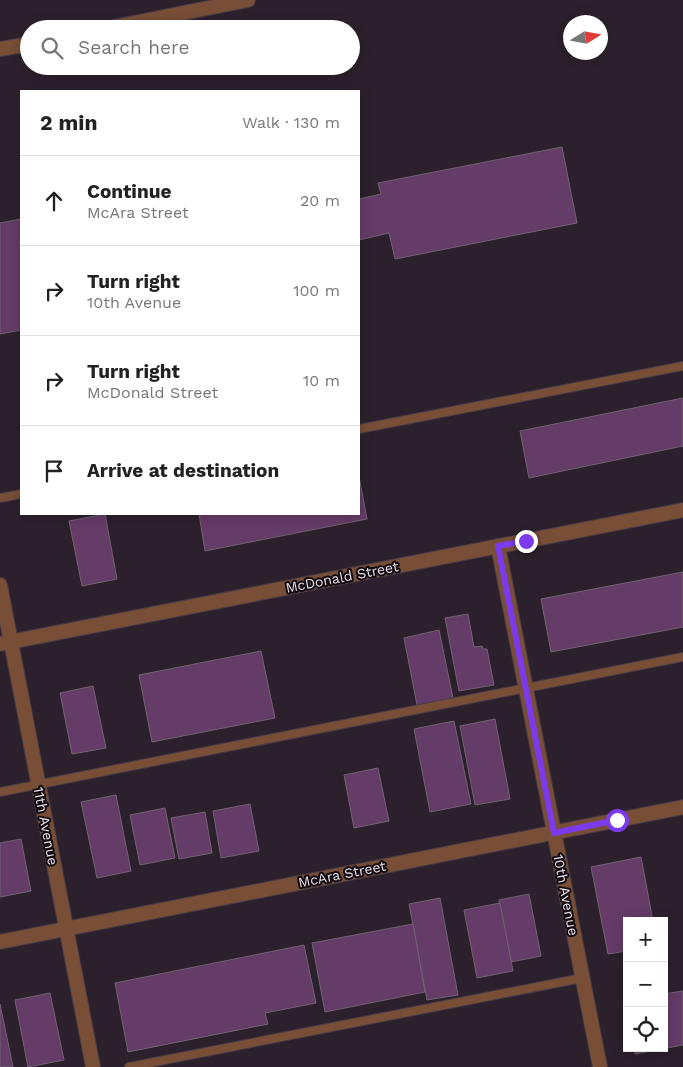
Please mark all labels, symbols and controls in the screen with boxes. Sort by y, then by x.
north arrow [563,15,608,60]
search box [20,20,360,75]
icon: search [38,34,66,62]
text: Search here [78,36,189,59]
text: 2 min [40,110,97,135]
text: Walk · 130 m [242,113,340,132]
text: Continue [87,180,171,203]
icon: ahead [40,187,68,215]
text: 20 m [300,191,340,210]
text: McAra Street [87,203,189,222]
text: Turn right [87,270,180,293]
icon: right [40,277,68,305]
text: 100 m [293,281,340,300]
text: 10th Avenue [87,293,181,312]
text: Turn right [87,360,180,383]
icon: right [40,367,68,395]
text: 10 m [303,371,340,390]
text: McDonald Street [87,383,218,402]
icon: arrive [40,457,68,485]
text: Arrive at destination [87,459,279,482]
route end [515,530,538,553]
street label: McDonald Street [284,558,400,596]
street label: 11th Avenue [31,786,61,866]
route start [606,809,629,832]
street label: 10th Avenue [550,853,582,937]
street label: McAra Street [297,858,387,890]
map controls [623,917,668,1052]
button: + [623,917,668,962]
button: − [623,962,668,1007]
button: locate [623,1007,668,1052]

